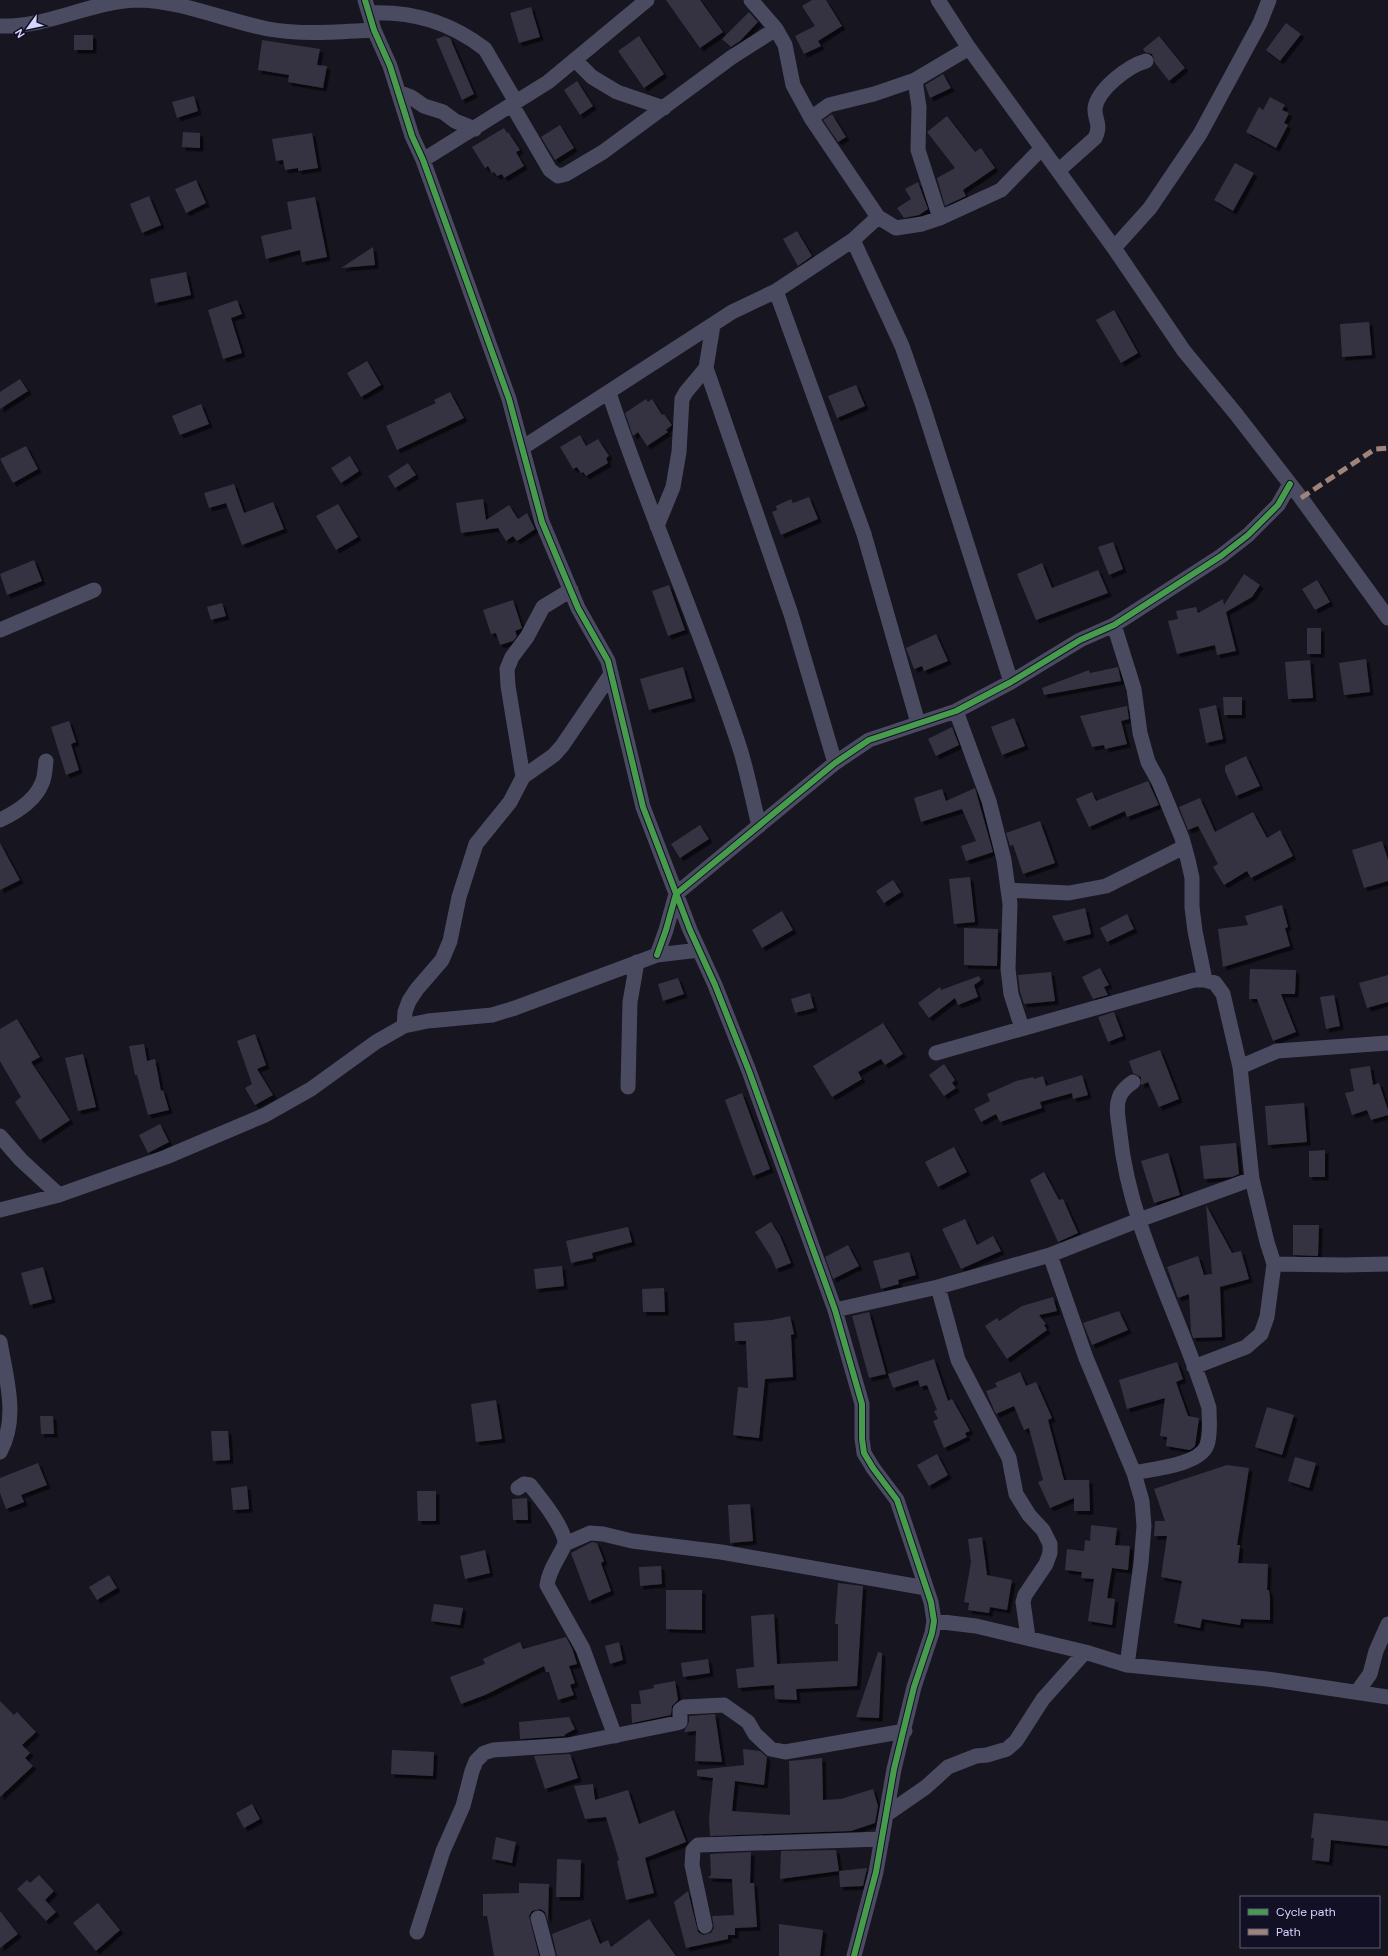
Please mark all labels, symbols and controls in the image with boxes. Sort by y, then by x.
north arrow [8,8,48,48]
text: N [12,26,28,41]
legend [1240,1896,1380,1948]
text: Cycle path [1276,1904,1336,1920]
text: Path [1276,1924,1301,1940]

